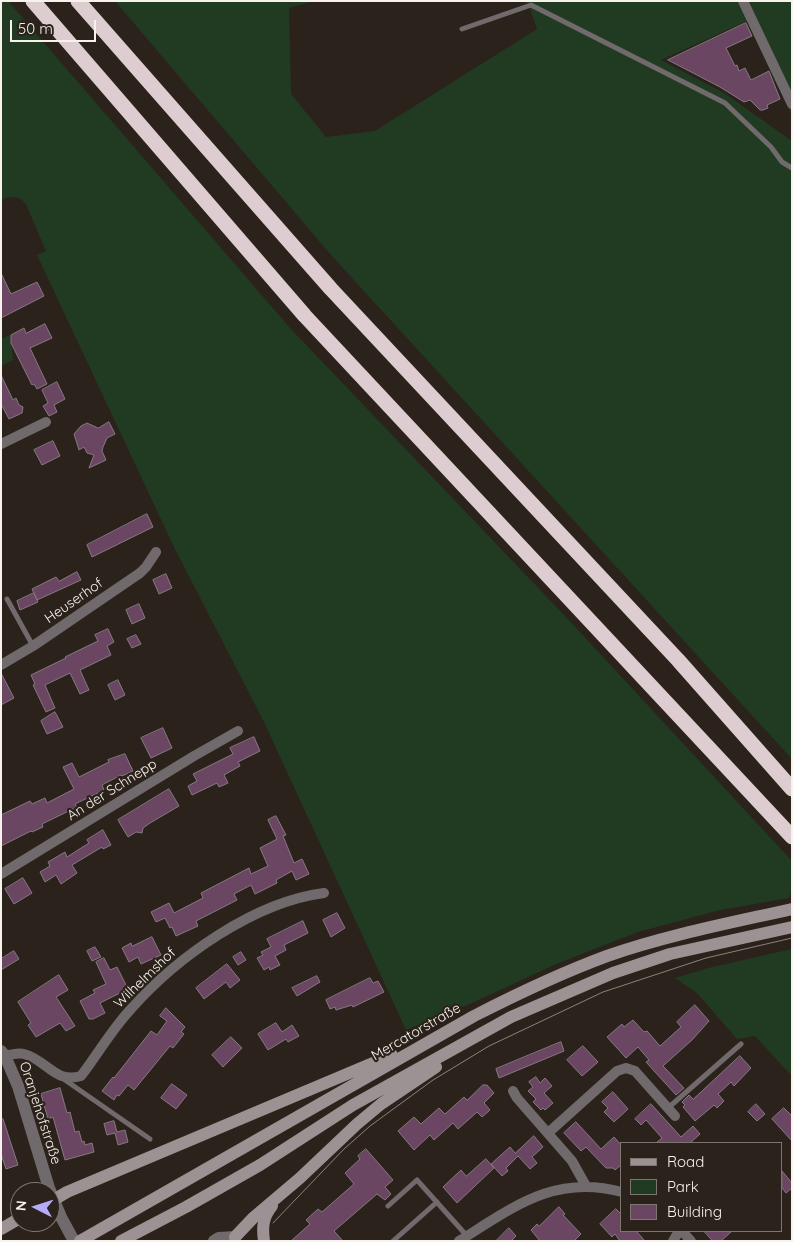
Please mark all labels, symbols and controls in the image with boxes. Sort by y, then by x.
scale bar [12,10,99,42]
text: 50 m [18,19,53,38]
street label: Heuserhof [42,575,106,627]
street label: An der Schnepp [64,756,160,824]
street label: Wilhelmshof [111,944,179,1012]
street label: Mercatorstraße [368,1000,464,1064]
street label: Oranjehofstraße [15,1059,65,1167]
legend [620,1142,783,1232]
text: Road [667,1152,704,1171]
text: Park [667,1177,699,1196]
north arrow [10,1182,60,1232]
text: N [12,1200,30,1212]
text: Building [667,1202,722,1221]

